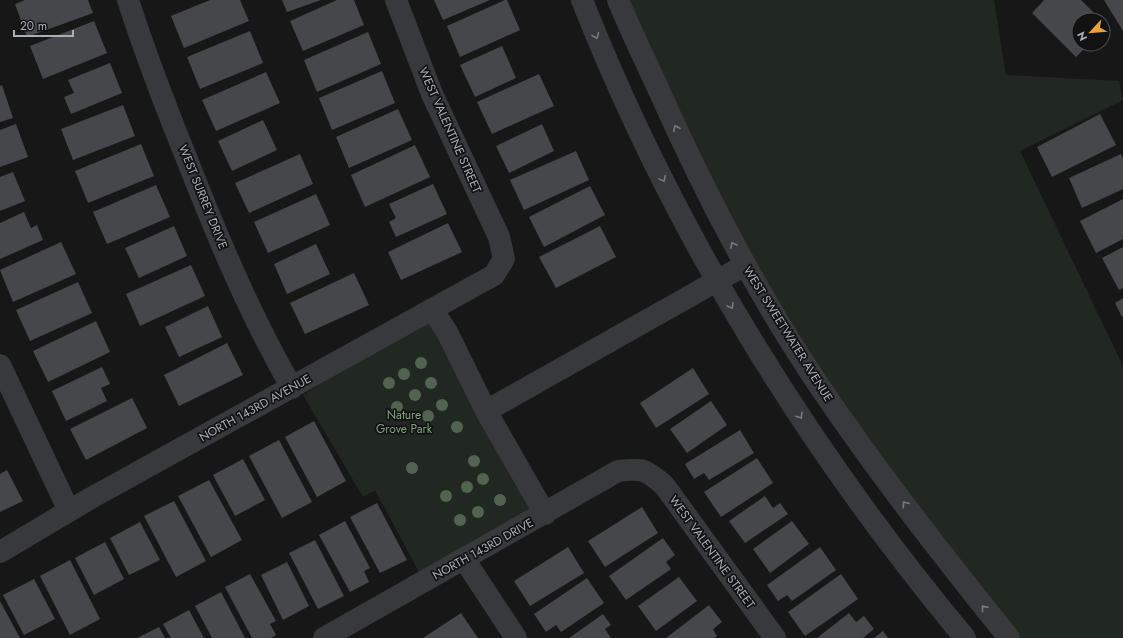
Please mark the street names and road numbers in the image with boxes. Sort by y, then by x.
street label: WEST VALENTINE STREET [414,64,486,196]
street label: WEST SURREY DRIVE [174,142,232,252]
street label: WEST SWEETWATER AVENUE [739,263,837,405]
street label: NORTH 143RD AVENUE [196,370,314,446]
street label: WEST VALENTINE STREET [665,492,759,613]
street label: NORTH 143RD DRIVE [429,514,537,584]

